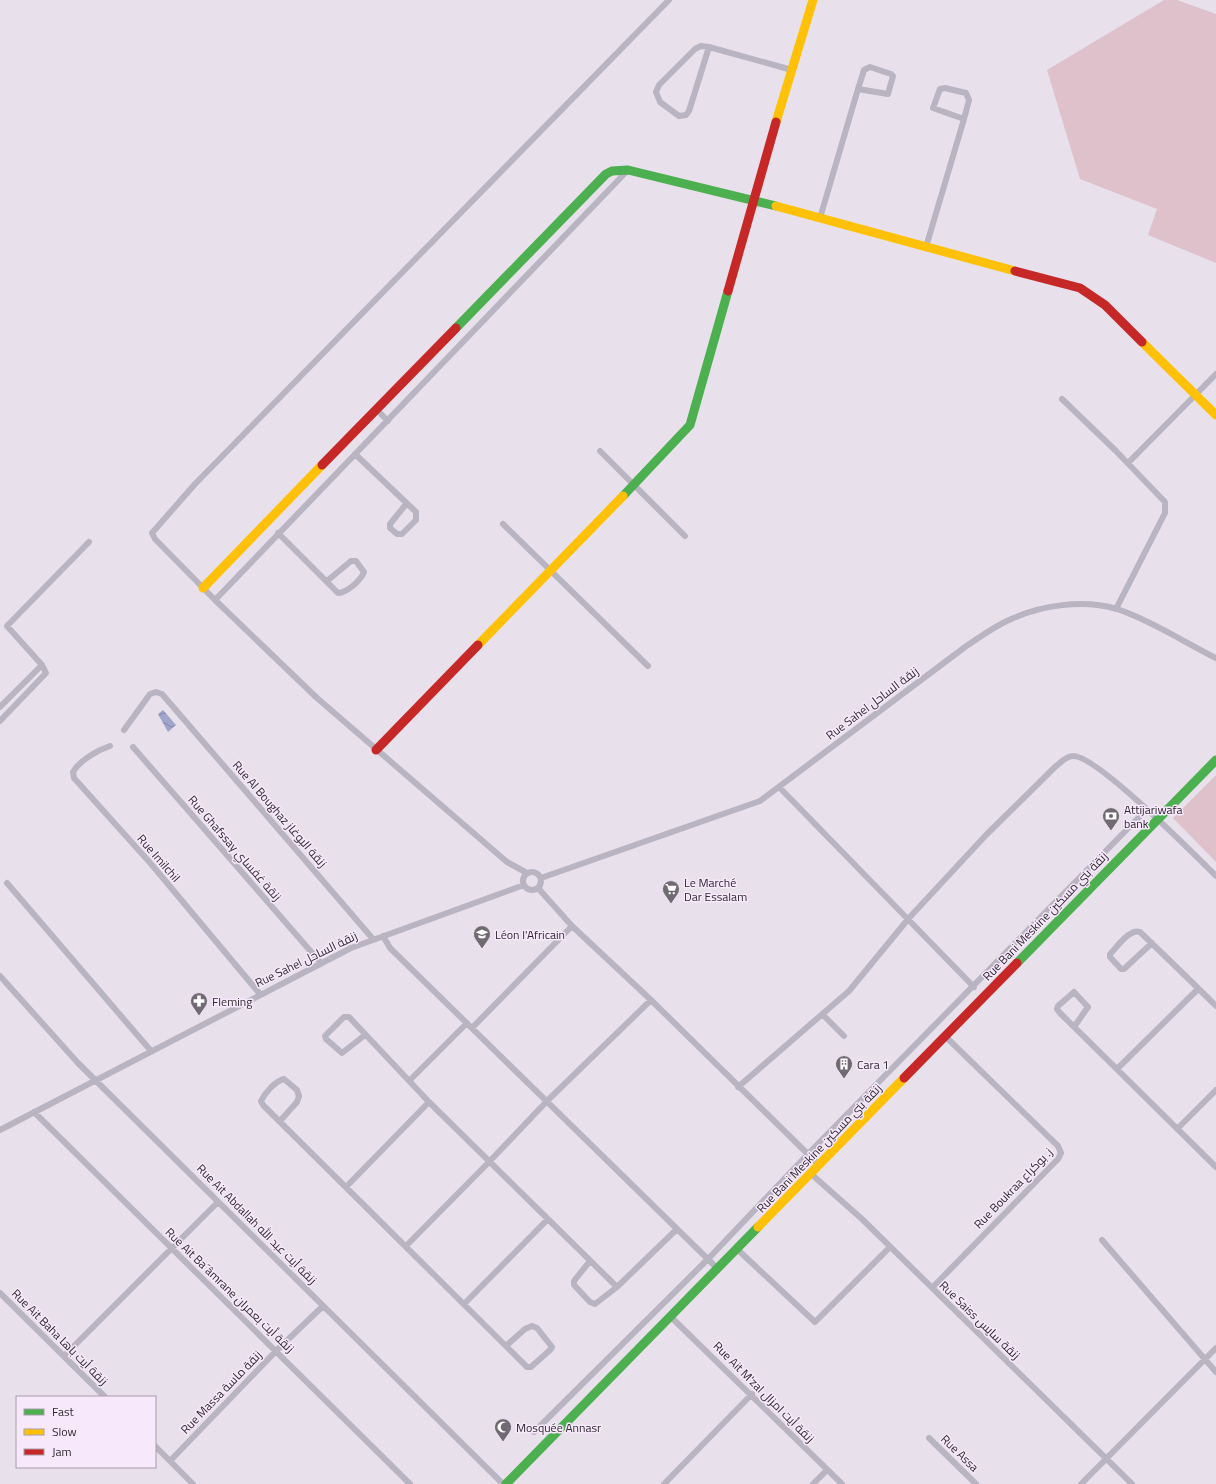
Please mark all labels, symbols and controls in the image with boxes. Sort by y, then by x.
street label: Rue Sahel زنقة الساحل [822,662,922,744]
street label: Rue Al Boughaz زنقة البوغاز [228,756,332,872]
street label: Rue Ghafssay زنقة غفساي [183,791,286,906]
place label: Attijariwafa bank [1124,800,1183,833]
bank icon: Attijariwafa bank [1101,806,1121,831]
street label: Rue Imilchil [133,830,185,886]
street label: Rue Bani Meskine زنقة بني مسكين [978,847,1113,986]
place label: Le Marché Dar Essalam [684,873,747,906]
supermarket icon: Le Marché Dar Essalam [661,879,681,904]
school or university icon: Léon l'Africain [472,924,492,949]
place label: Léon l'Africain [495,925,565,944]
street label: Rue Sahel زنقة الساحل [252,926,360,992]
pharmacy icon: Fleming [189,991,209,1016]
place label: Fleming [212,992,252,1011]
building icon: Cara 1 [834,1054,854,1079]
place label: Cara 1 [857,1055,889,1074]
street label: Rue Bani Meskine زنقة بني مسكين [752,1079,887,1218]
street label: Rue Boukraa ز. بوكراع [969,1143,1057,1233]
street label: Rue Ait Abdallah زنقة أيت عبد الله [192,1159,322,1289]
street label: Rue Ait Ba´âmrane زنقة أيت بعمران [161,1223,299,1357]
street label: Rue Saiss زنقة سايس [935,1276,1025,1364]
street label: Rue Ait Baha زنقة أيت باها [7,1284,113,1390]
street label: Rue Ait M'zal زنقة أيت امزال [709,1337,819,1447]
street label: Rue Massa زنقة ماسة [176,1346,266,1438]
legend [16,1396,156,1468]
text: Fast [52,1402,75,1421]
mosque icon: Mosquée Annasr [493,1417,513,1442]
place label: Mosquée Annasr [516,1418,601,1437]
text: Slow [52,1422,77,1441]
street label: Rue Assa [937,1430,983,1476]
text: Jam [52,1442,72,1461]

